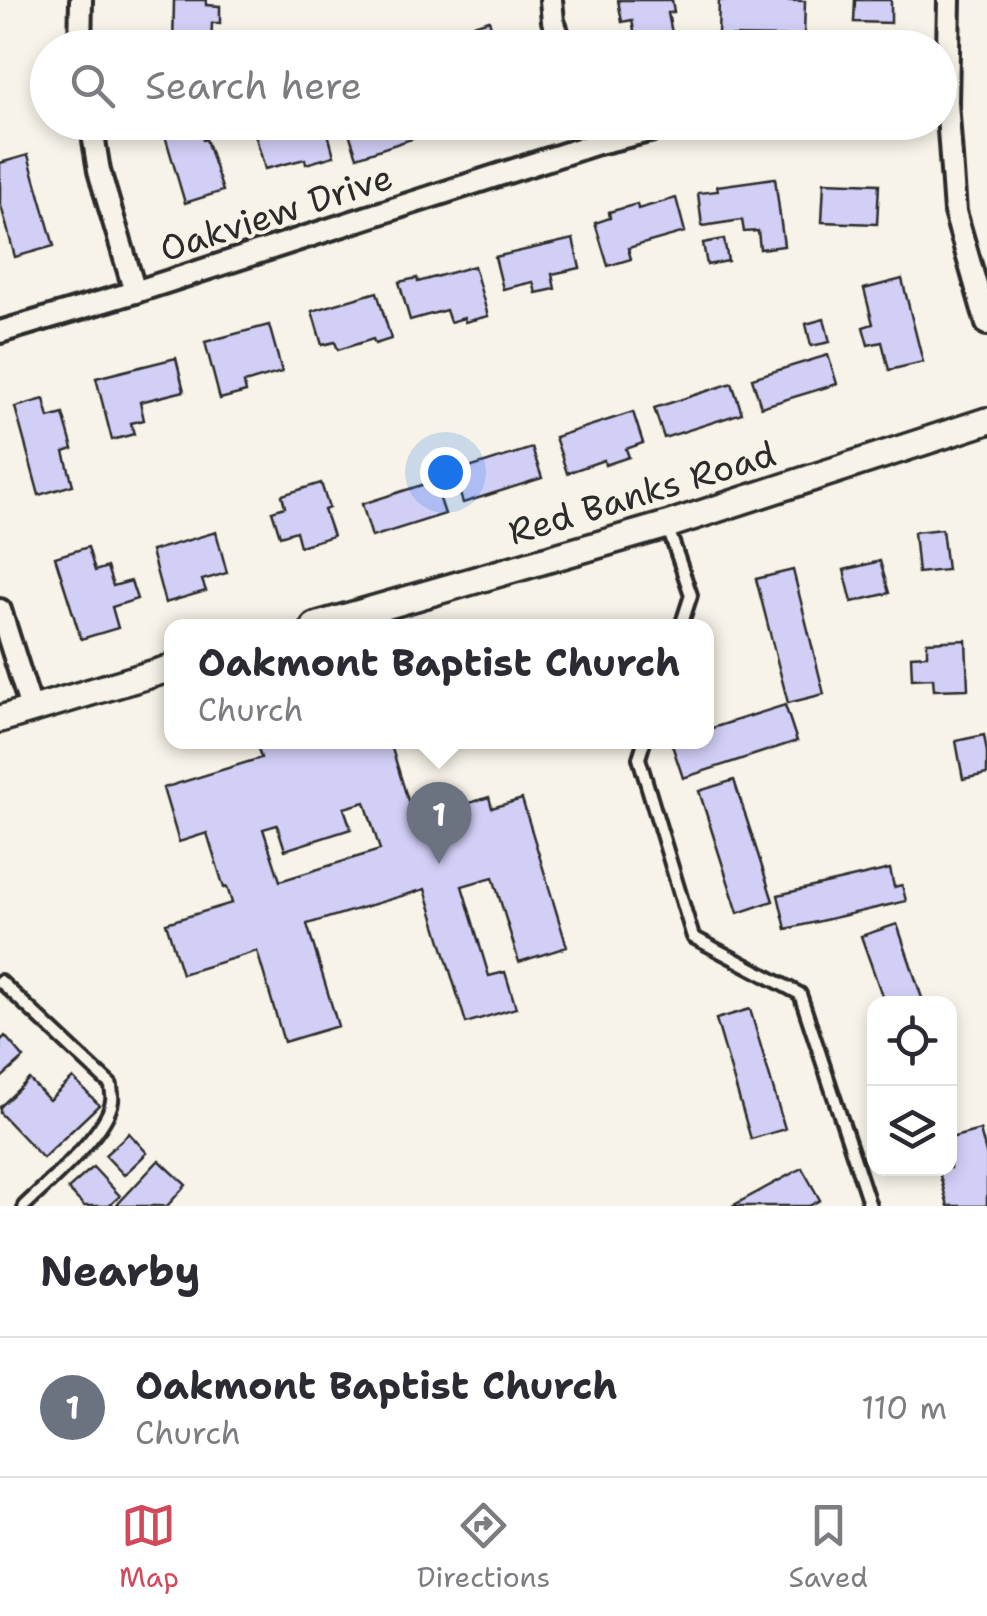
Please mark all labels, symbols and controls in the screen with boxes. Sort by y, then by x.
search box [30,30,957,140]
icon: search [65,58,120,113]
text: Search here [145,60,362,111]
street label: Oakview Drive [153,153,398,272]
street label: Red Banks Road [503,430,781,555]
your location [420,447,471,498]
popup [164,619,714,749]
text: Oakmont Baptist Church [198,637,680,688]
text: Church [198,688,303,731]
pin: 1 [406,782,472,864]
map controls [867,996,957,1176]
button: locate [867,996,957,1086]
button: layers [867,1086,957,1176]
text: Nearby [40,1243,200,1299]
text: Oakmont Baptist Church [135,1360,618,1411]
text: 1 [65,1386,80,1429]
text: 110 m [861,1386,947,1429]
text: Church [135,1411,241,1454]
tab: Map [119,1498,179,1596]
tab: Directions [417,1498,550,1596]
tab: Saved [788,1498,868,1596]

